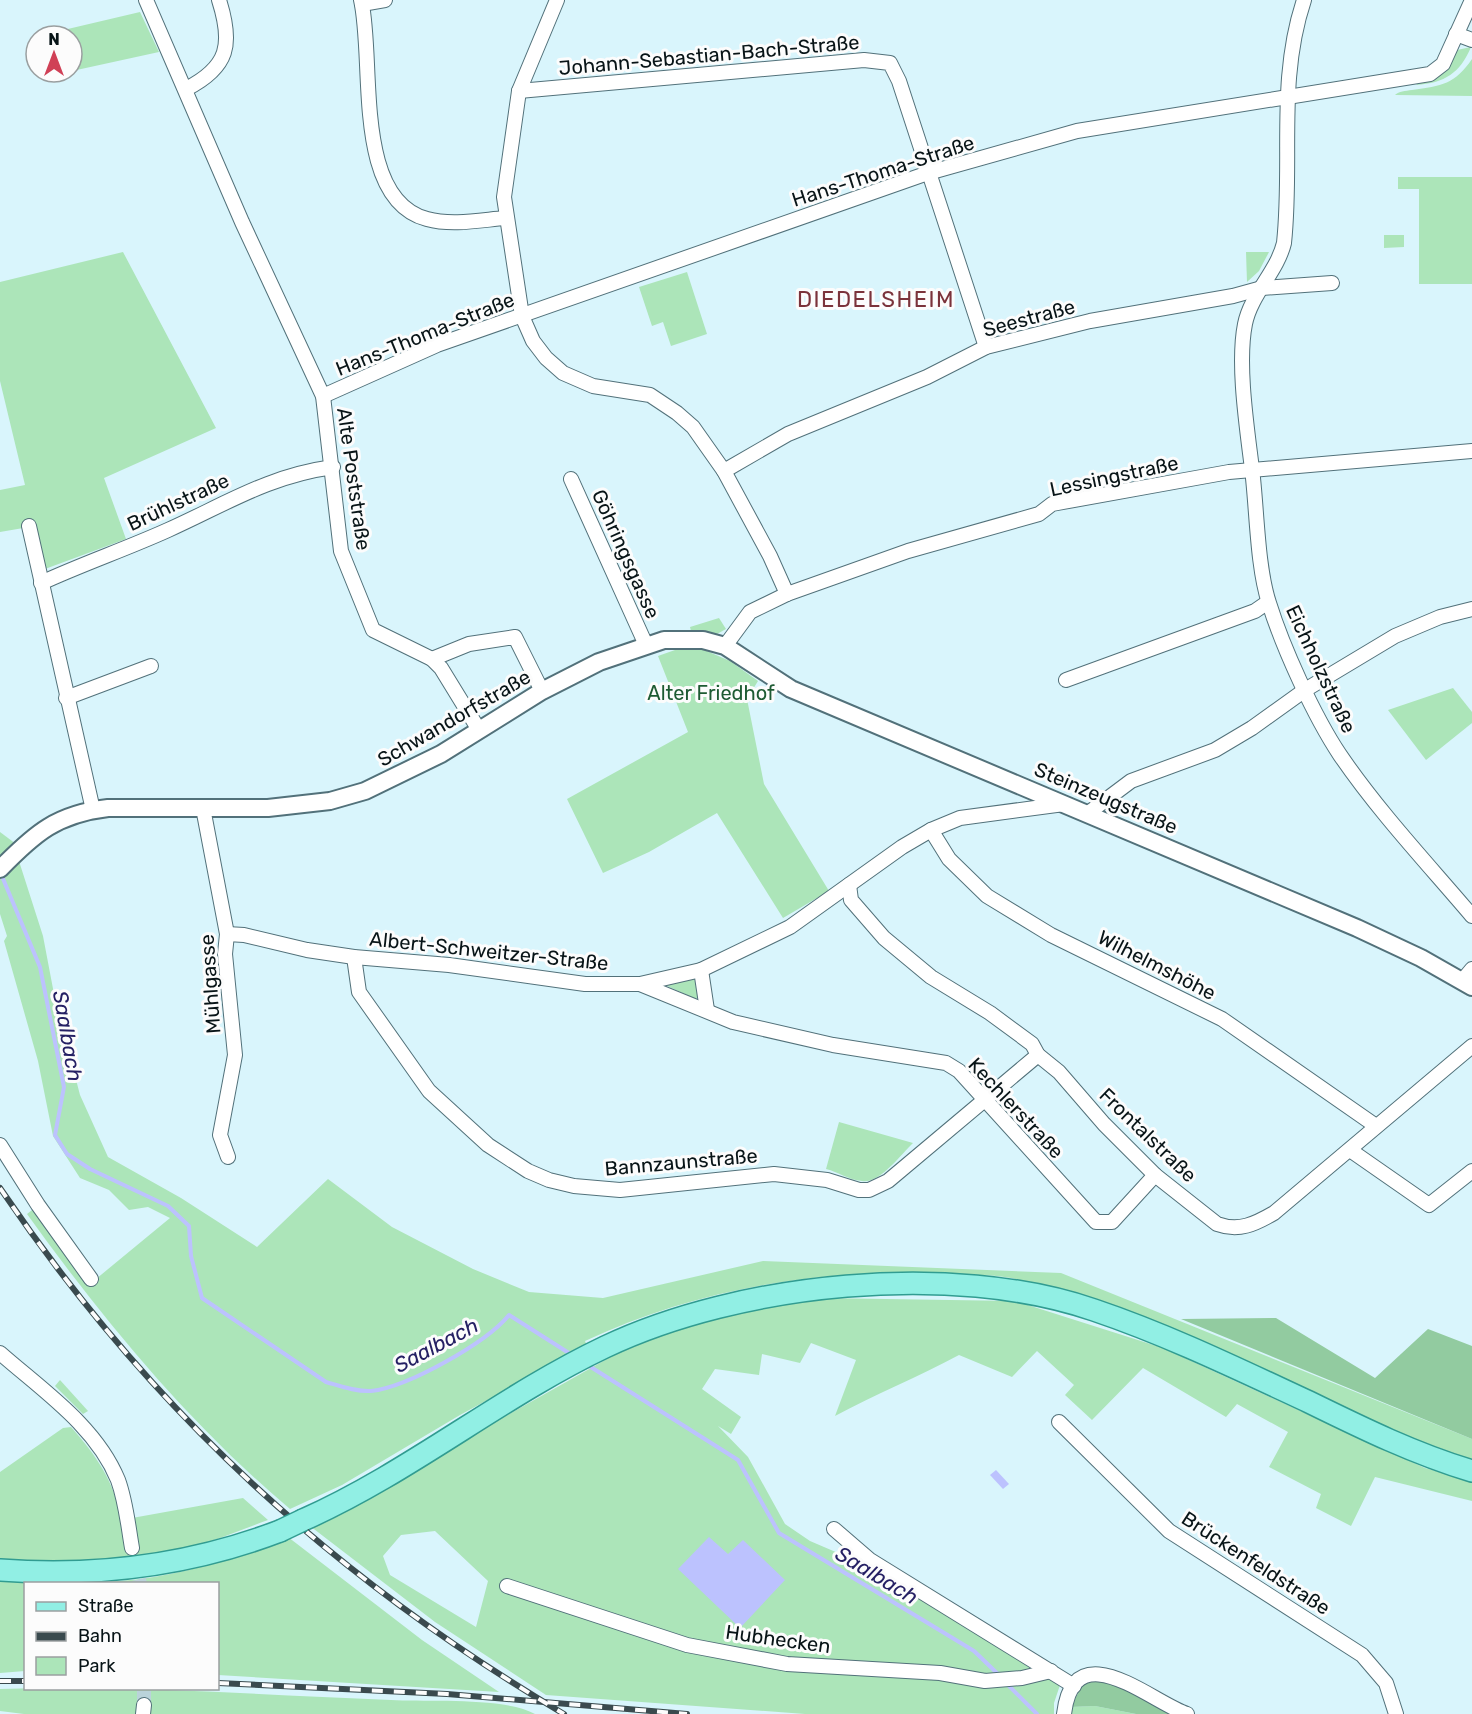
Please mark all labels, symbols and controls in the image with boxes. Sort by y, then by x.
north arrow [24,24,84,84]
text: N [48,30,60,49]
street label: Johann-Sebastian-Bach-Straße [558,30,860,80]
street label: Hans-Thoma-Straße [789,130,977,212]
district label: DIEDELSHEIM [797,286,955,313]
street label: Hans-Thoma-Straße [332,287,518,381]
street label: Seestraße [980,294,1078,342]
street label: Alte Poststraße [332,406,376,552]
street label: Lessingstraße [1047,451,1181,501]
street label: Brühlstraße [123,468,233,536]
street label: Göhringsgasse [587,486,665,622]
street label: Eichholzstraße [1281,601,1361,737]
street label: Schwandorfstraße [373,664,535,772]
park label: Alter Friedhof [647,681,775,705]
street label: Steinzeugstraße [1031,757,1181,839]
street label: Wilhelmshöhe [1094,925,1220,1005]
street label: Albert-Schweitzer-Straße [368,927,610,975]
street label: Mühlgasse [195,934,225,1034]
water label: Saalbach [48,989,88,1083]
street label: Kechlerstraße [963,1053,1069,1163]
street label: Frontalstraße [1095,1083,1201,1187]
street label: Bannzaunstraße [604,1143,758,1181]
water label: Saalbach [390,1312,482,1378]
street label: Brückenfeldstraße [1177,1506,1335,1620]
water label: Saalbach [831,1541,923,1609]
legend [24,1582,219,1690]
text: Straße [78,1595,134,1617]
street label: Hubhecken [724,1620,832,1658]
text: Bahn [78,1625,122,1647]
text: Park [78,1655,116,1677]

